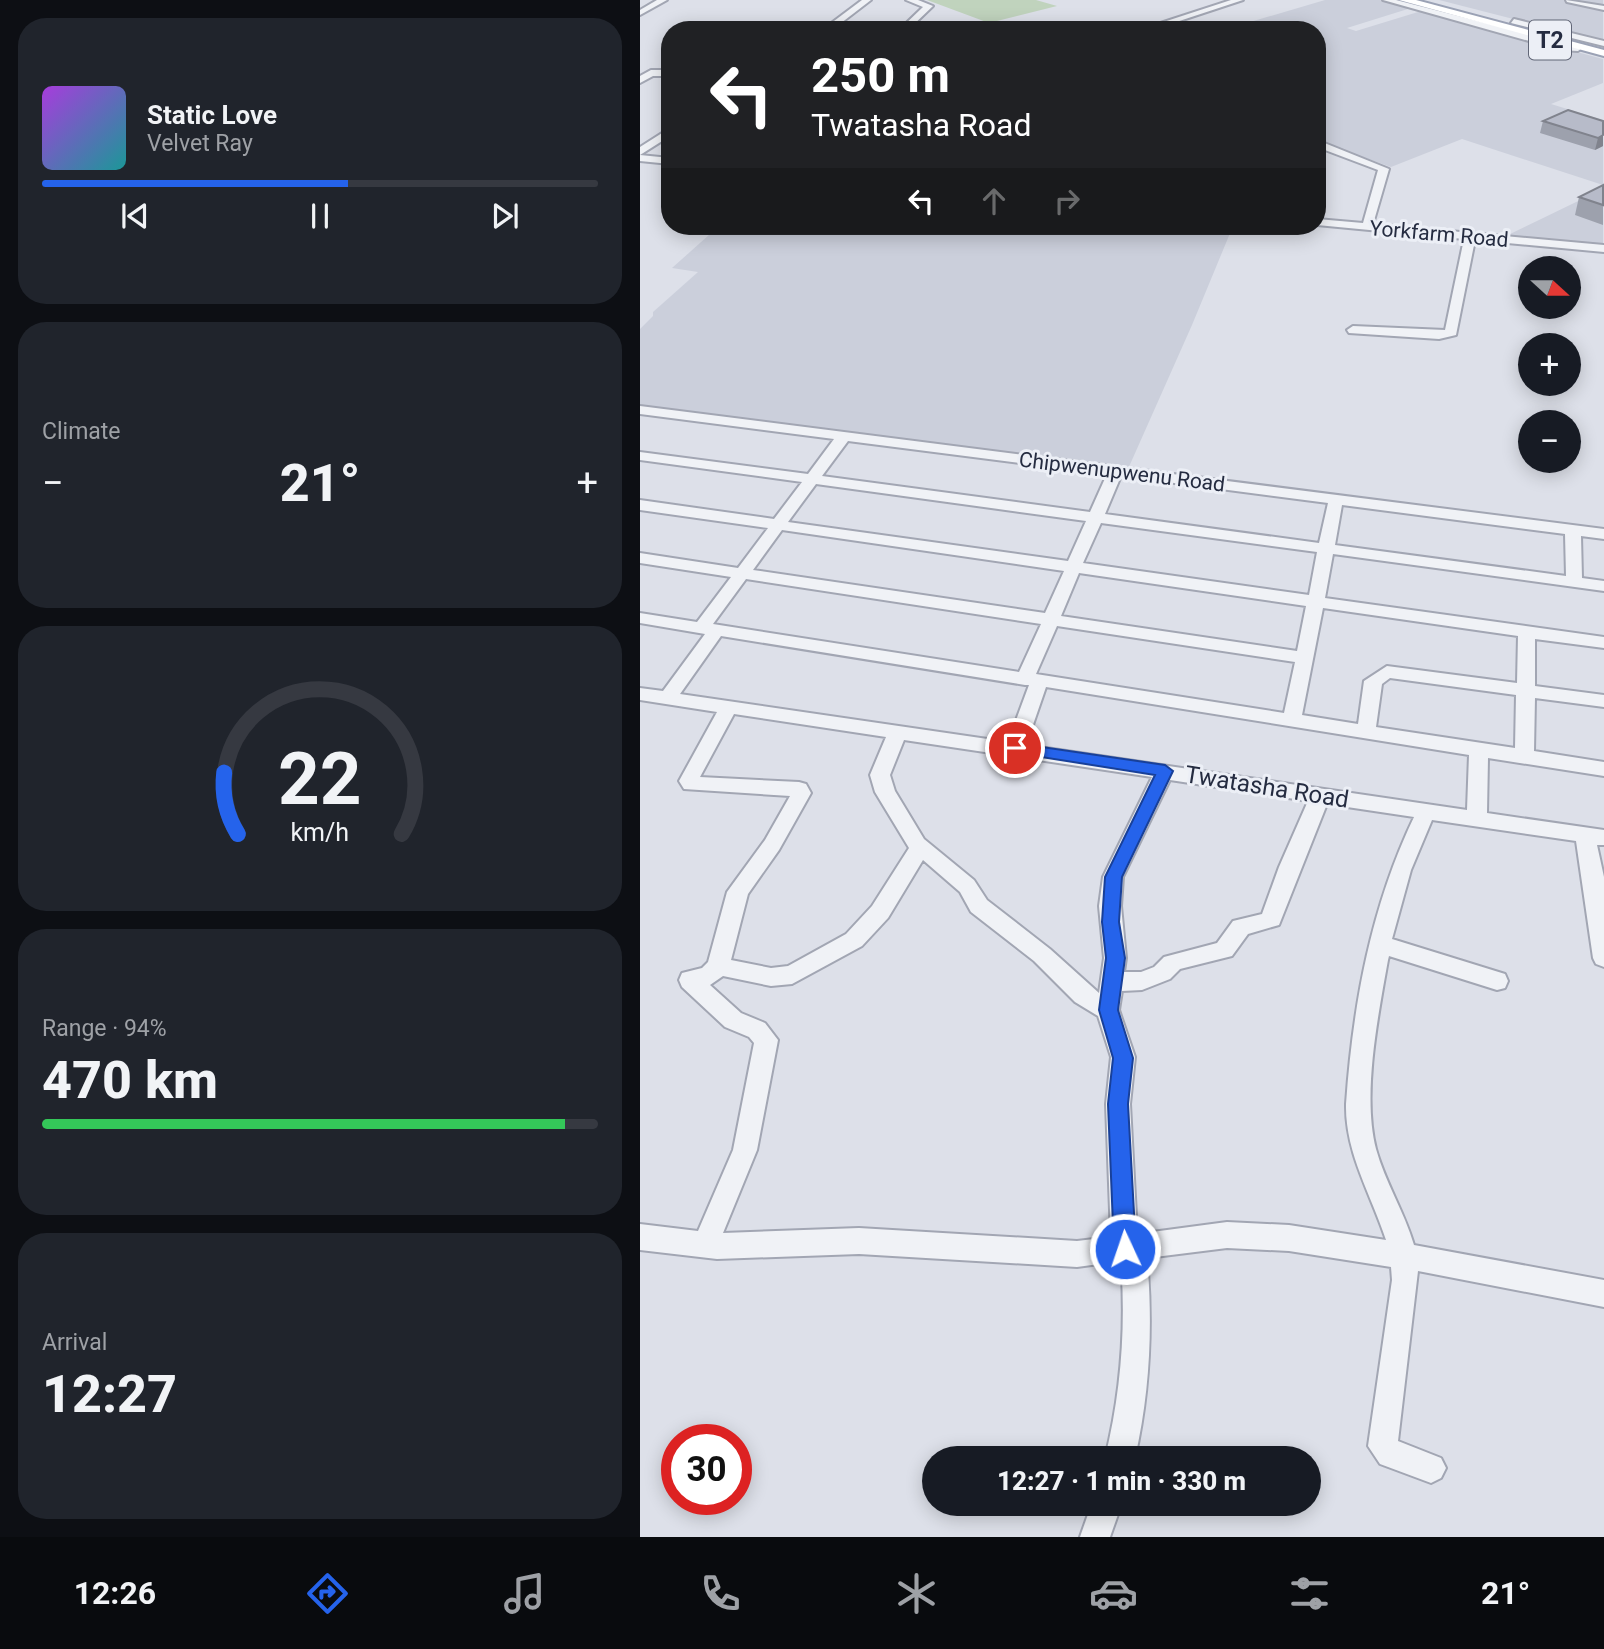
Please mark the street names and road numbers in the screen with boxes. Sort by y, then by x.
road number: T2 [1529,20,1571,60]
street label: Yorkfarm Road [1369,216,1509,252]
street label: Chipwenupwenu Road [1018,447,1226,497]
street label: Twatasha Road [1183,760,1351,814]

